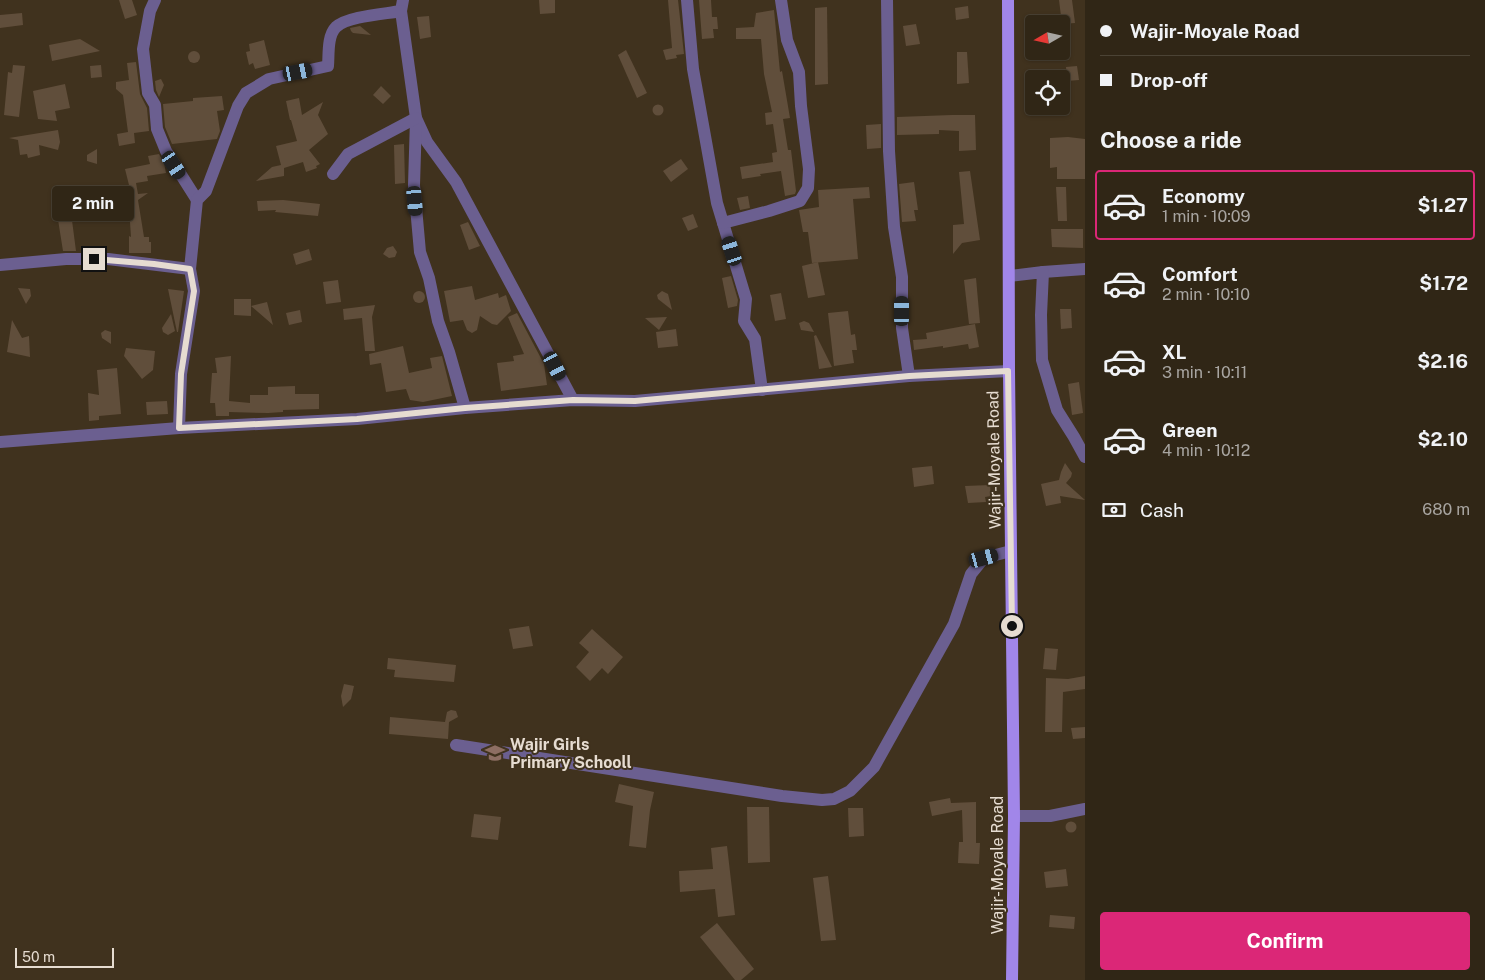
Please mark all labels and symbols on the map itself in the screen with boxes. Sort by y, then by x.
north arrow [1025,15,1070,60]
car [281,62,314,82]
car [159,148,188,182]
car [406,185,423,217]
callout: 2 min [53,186,135,222]
car [720,234,743,268]
route end [83,248,105,270]
car [894,296,909,326]
car [541,349,568,383]
street label: Wajir-Moyale Road [983,391,1005,529]
car [967,547,1000,569]
route start [1001,615,1023,637]
place label: Wajir Girls Primary Schooll [510,735,632,772]
school or university icon: Wajir Girls Primary Schooll [484,742,506,764]
street label: Wajir-Moyale Road [988,796,1007,934]
scale bar [15,945,114,968]

